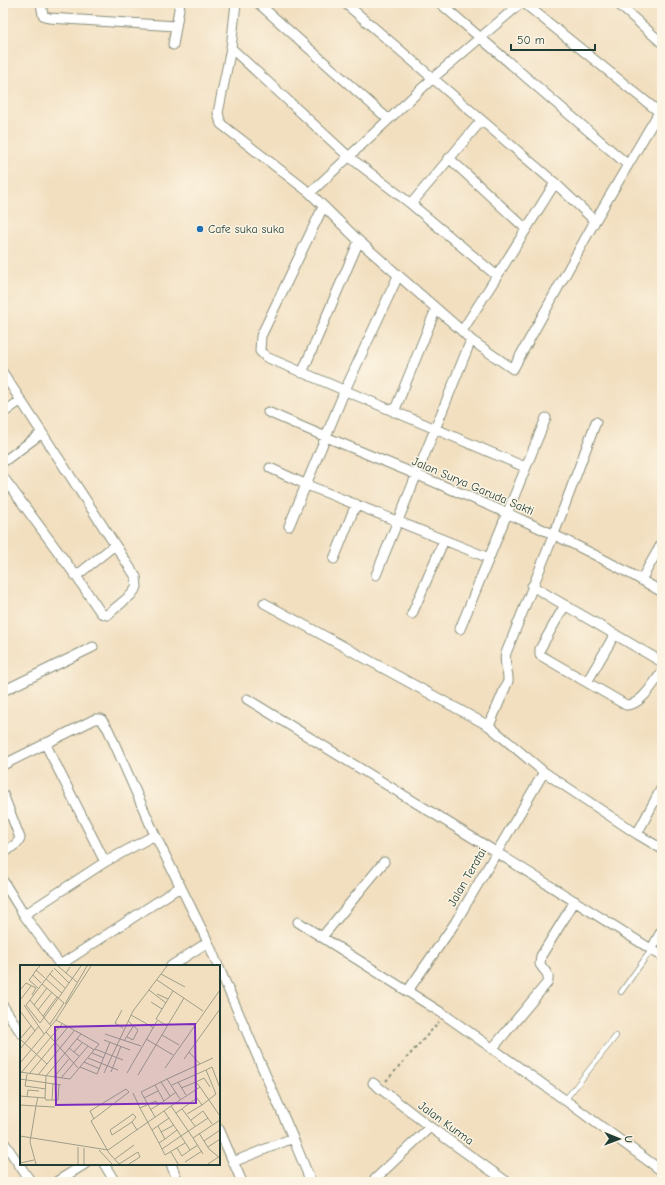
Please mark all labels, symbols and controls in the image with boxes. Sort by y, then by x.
scale bar [511,26,595,52]
text: 50 m [517,33,545,47]
place label: Cafe suka suka [208,222,284,236]
marker: Cafe suka suka [195,224,205,234]
street label: Jalan Surya Garuda Sakti [410,454,536,518]
street label: Jalan Teratai [445,845,489,909]
inset map [20,965,220,1165]
street label: Jalan Kurma [416,1098,476,1148]
north arrow [599,1119,639,1159]
text: U [622,1135,635,1143]

